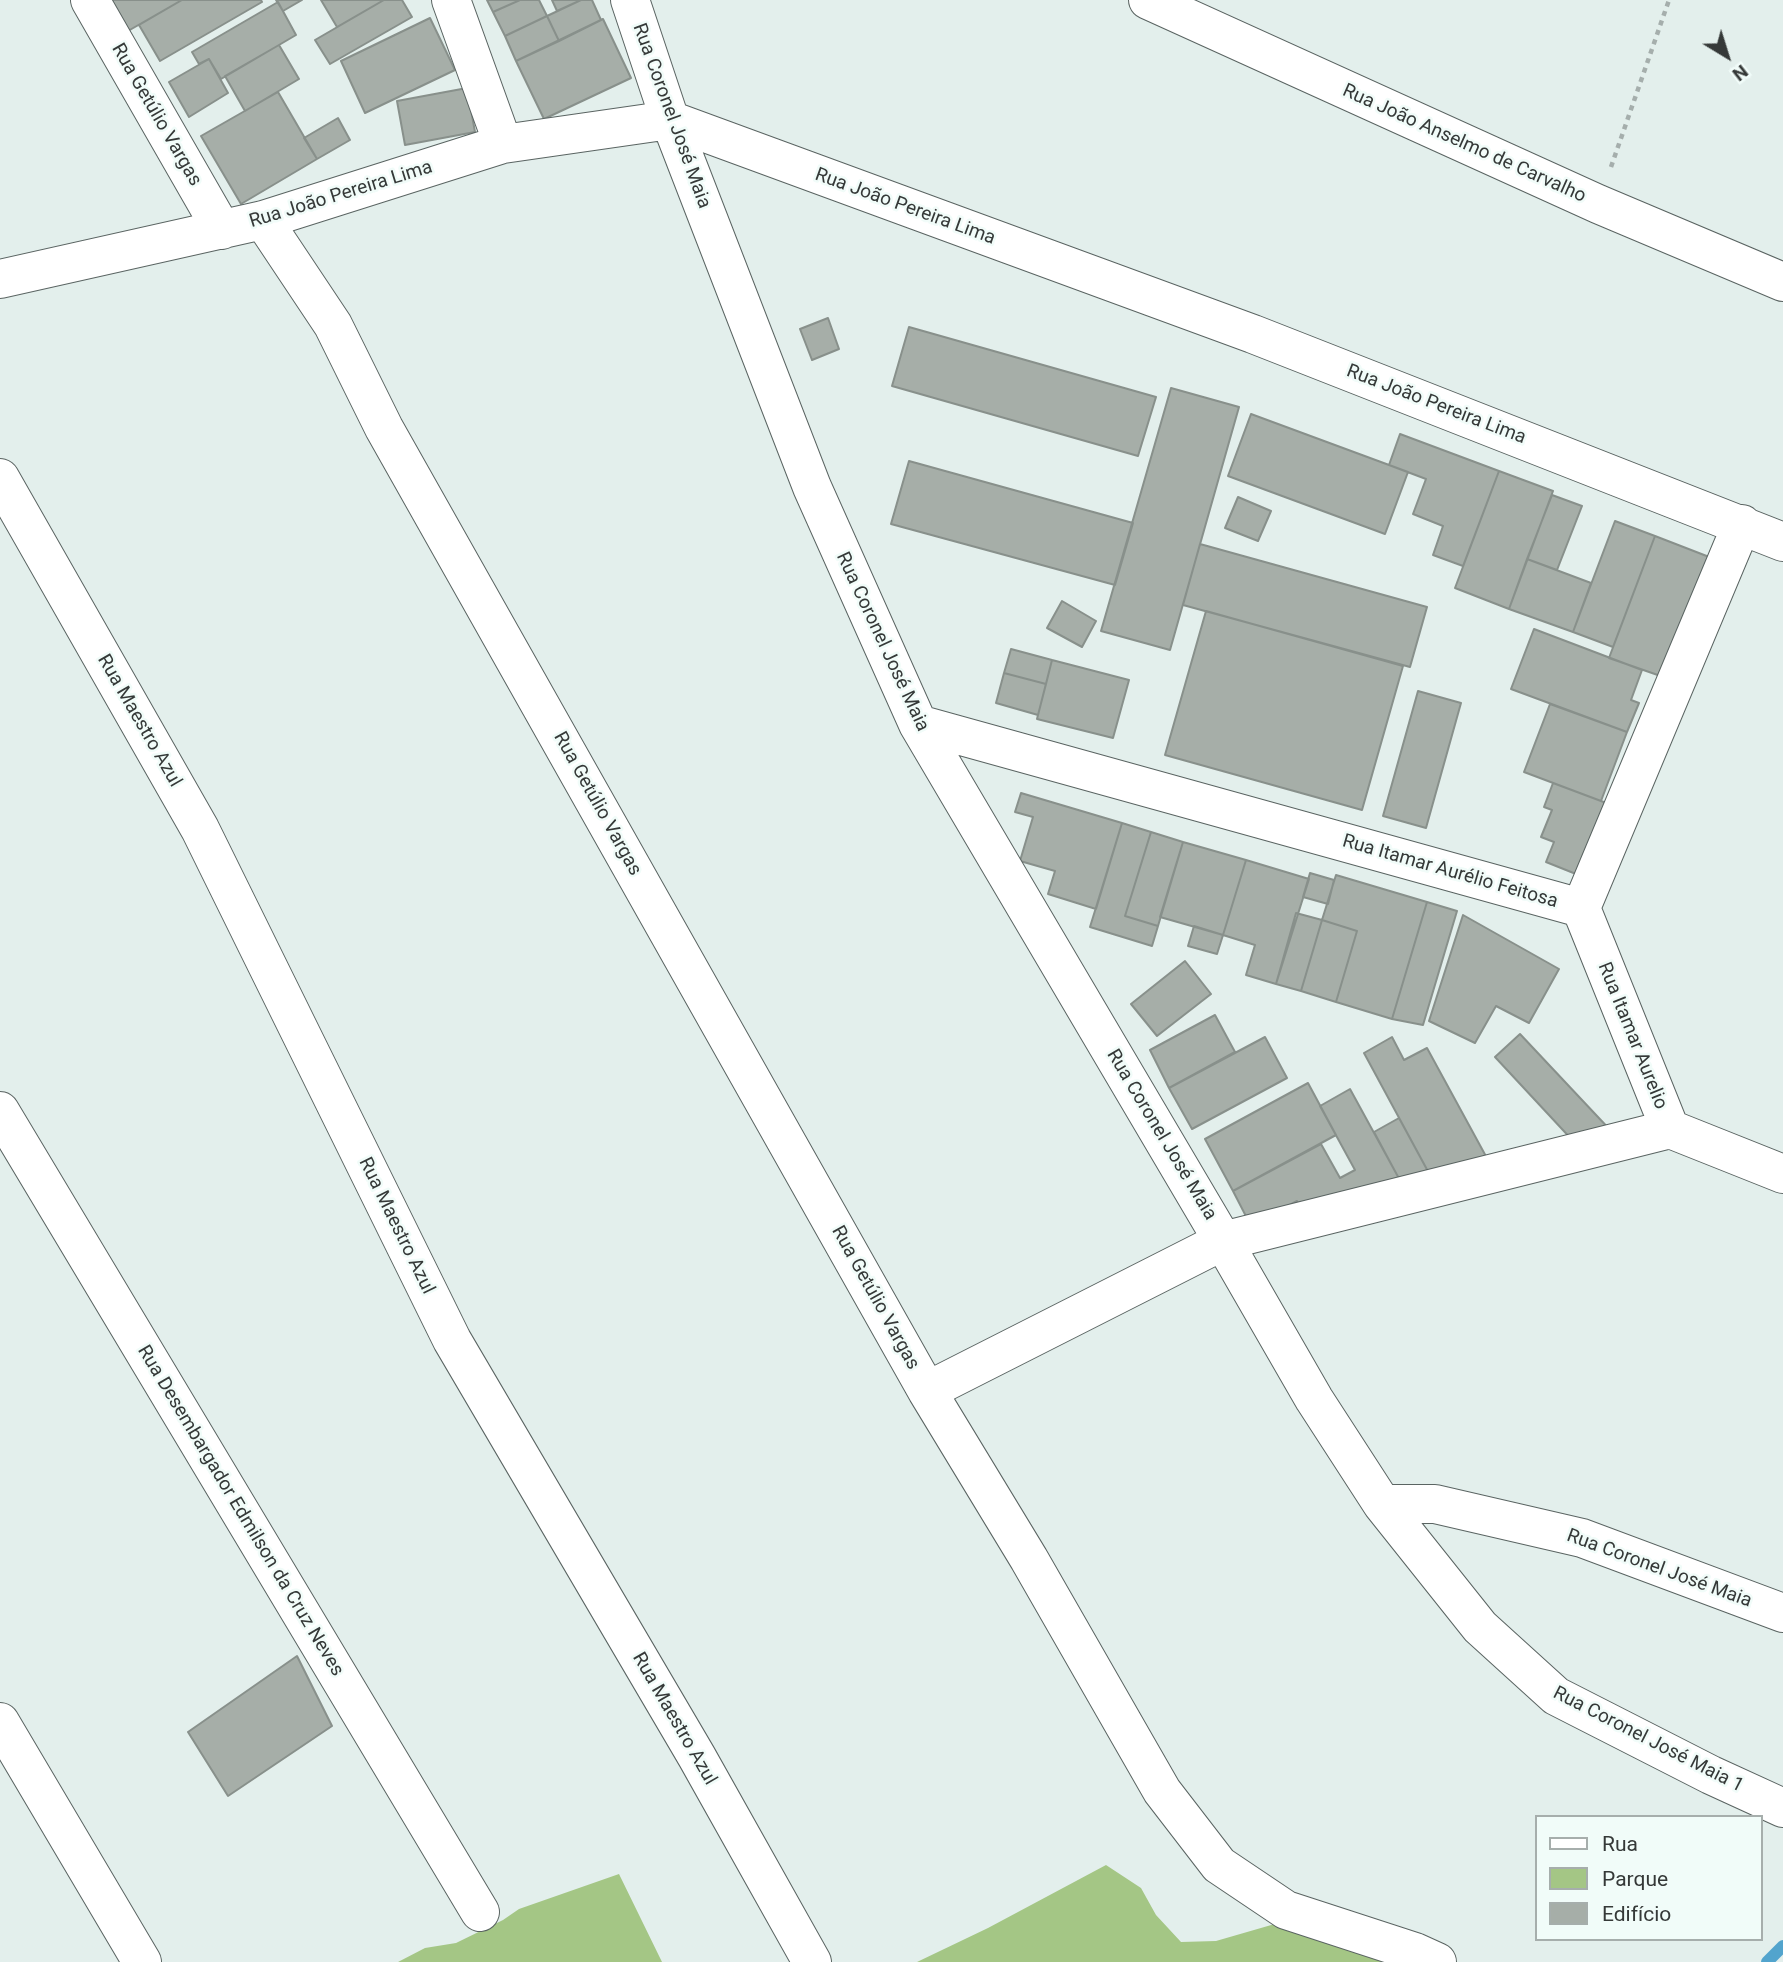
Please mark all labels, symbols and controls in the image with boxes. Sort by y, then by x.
street label: Rua Coronel José Maia [627,20,715,212]
north arrow [1692,21,1762,91]
street label: Rua Getúlio Vargas [106,40,206,190]
text: N [1728,60,1753,86]
street label: Rua João Anselmo de Carvalho [1339,80,1589,208]
street label: Rua João Pereira Lima [247,156,435,234]
street label: Rua João Pereira Lima [812,164,998,250]
street label: Rua João Pereira Lima [1343,360,1529,450]
street label: Rua Coronel José Maia [830,549,934,735]
street label: Rua Maestro Azul [92,651,186,791]
street label: Rua Getúlio Vargas [548,728,646,880]
street label: Rua Itamar Aurélio Feitosa [1340,830,1560,914]
street label: Rua Itamar Aurelio [1592,959,1672,1113]
street label: Rua Coronel José Maia [1101,1045,1221,1225]
street label: Rua Maestro Azul [353,1154,439,1298]
street label: Rua Getúlio Vargas [826,1222,924,1374]
street label: Rua Desembargador Edmilson da Cruz Neves [132,1341,348,1681]
street label: Rua Coronel José Maia [1563,1525,1755,1613]
street label: Rua Maestro Azul [627,1649,721,1789]
street label: Rua Coronel José Maia 1 [1549,1682,1747,1798]
legend [1534,1815,1762,1941]
text: Rua [1602,1832,1638,1856]
text: Parque [1602,1867,1668,1891]
text: Edifício [1602,1902,1671,1926]

